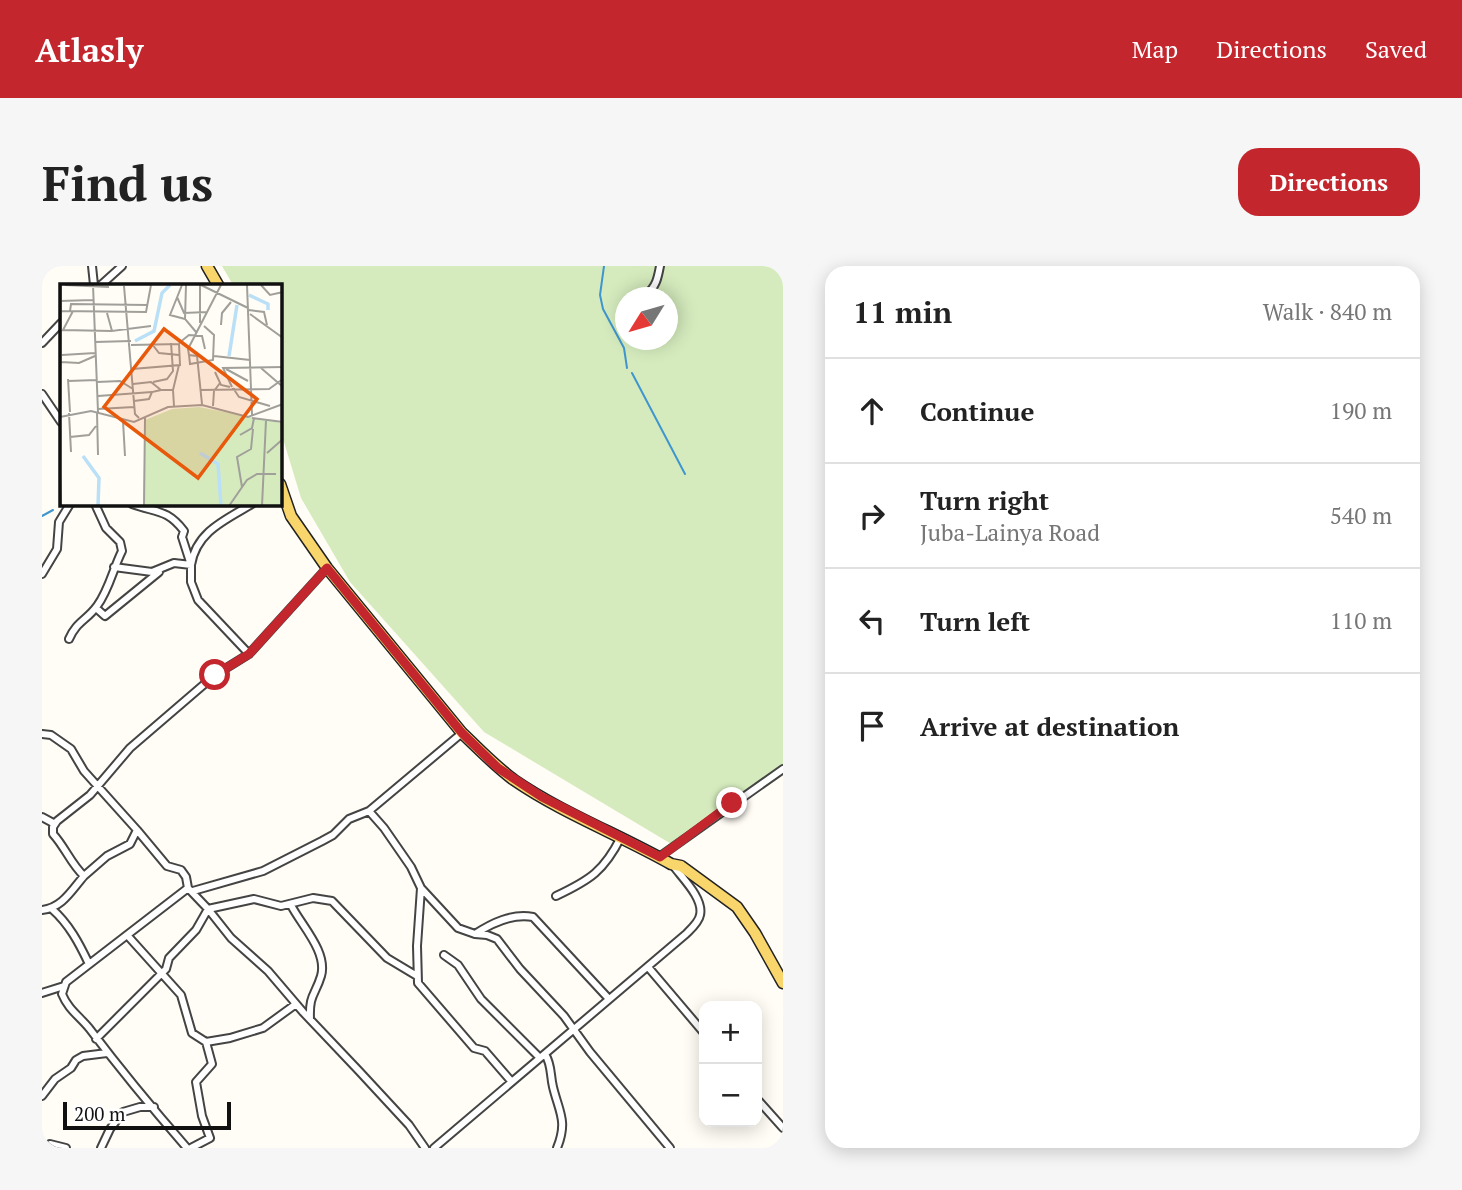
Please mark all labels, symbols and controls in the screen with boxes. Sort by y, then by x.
text: Atlasly [35,28,143,71]
text: Map [1132,33,1178,65]
text: Directions [1216,33,1327,65]
text: Saved [1365,33,1427,65]
button: Directions [1238,148,1420,216]
text: Find us [42,150,213,215]
inset map [60,284,282,506]
north arrow [615,287,678,350]
text: 11 min [853,292,952,332]
text: Walk · 840 m [1263,296,1392,327]
icon: ahead [853,392,891,430]
text: Continue [920,394,1034,428]
text: 190 m [1330,395,1392,426]
text: Turn right [920,483,1049,517]
icon: right [853,497,891,535]
text: 540 m [1330,500,1392,531]
text: Juba-Lainya Road [920,517,1100,548]
icon: left [853,602,891,640]
text: Turn left [920,604,1030,638]
text: 110 m [1330,605,1392,636]
route start [199,659,230,690]
icon: arrive [853,707,891,745]
text: Arrive at destination [920,709,1179,743]
route end [716,787,747,818]
map controls [699,1001,762,1127]
button: + [699,1001,762,1064]
button: − [699,1064,762,1127]
scale bar [63,1099,231,1131]
text: 200 m [74,1101,125,1126]

